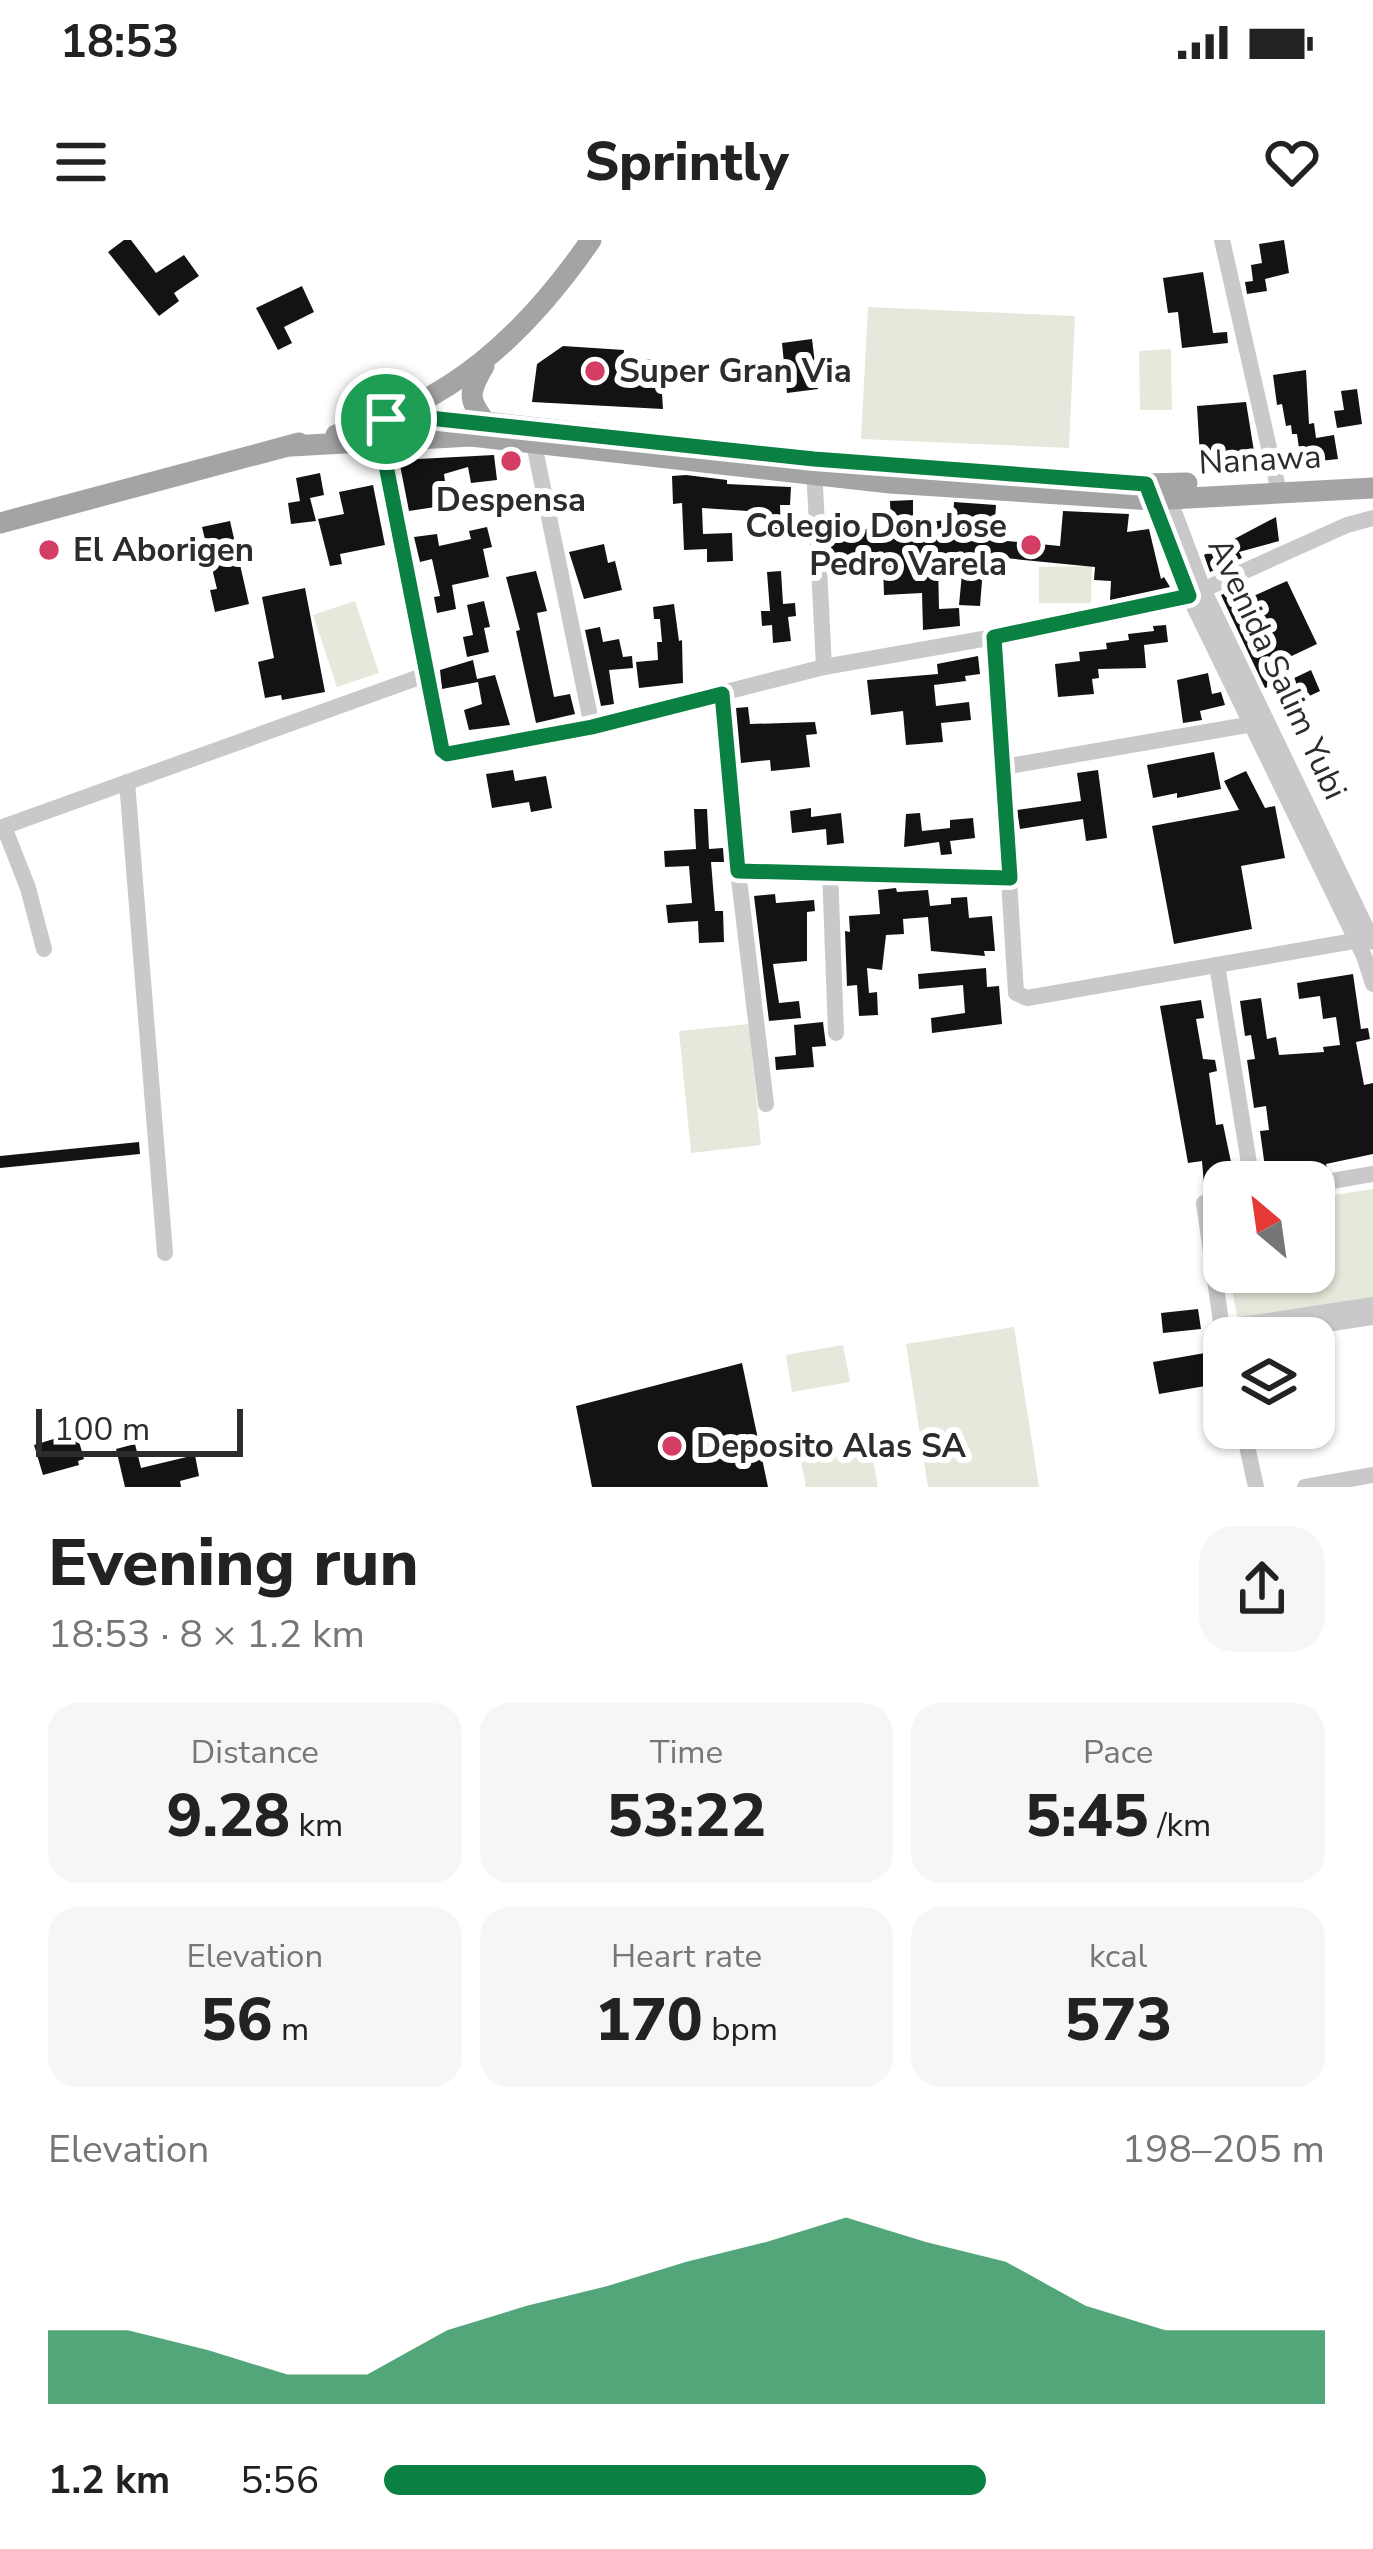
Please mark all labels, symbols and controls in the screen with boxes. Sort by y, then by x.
text: 18:53 [60,12,179,73]
text: Sprintly [584,125,789,199]
icon: menu [48,129,114,195]
icon: heart [1259,129,1325,195]
place label: Super Gran Via [619,349,852,394]
marker: Super Gran Via [582,358,608,384]
pin [335,368,437,470]
icon: arrive [353,386,419,452]
street label: Nanawa [1197,434,1323,486]
marker: Despensa [498,448,524,474]
place label: Despensa [436,478,586,523]
place label: Colegio Don Jose Pedro Varela [745,504,1007,587]
place label: El Aborigen [73,528,254,573]
street label: Avenida Salim Yubi [1197,531,1357,807]
marker: Colegio Don Jose Pedro Varela [1018,532,1044,558]
marker: El Aborigen [36,537,62,563]
north arrow [1203,1161,1335,1293]
map controls [1203,1161,1335,1449]
button: layers [1203,1317,1335,1449]
scale bar [36,1403,243,1456]
text: 100 m [54,1407,150,1452]
place label: Deposito Alas SA [696,1424,967,1469]
marker: Deposito Alas SA [659,1433,685,1459]
text: Evening run [48,1518,419,1608]
button: share [1199,1526,1325,1652]
text: 18:53 · 8 × 1.2 km [48,1608,365,1661]
text: Distance [191,1730,319,1775]
text: Time [650,1730,723,1775]
text: Pace [1083,1730,1153,1775]
text: 9.28 [166,1775,290,1857]
text: 53:22 [607,1775,766,1857]
text: 5:45 [1025,1775,1149,1857]
text: km [290,1803,343,1848]
text: /km [1149,1803,1211,1848]
text: Elevation [187,1934,323,1979]
text: Heart rate [611,1934,762,1979]
text: kcal [1089,1934,1147,1979]
text: 56 [200,1979,272,2061]
text: 170 [595,1979,703,2061]
text: 573 [1064,1979,1172,2061]
text: m [272,2007,309,2052]
text: bpm [703,2007,778,2052]
text: Elevation [48,2123,209,2176]
text: 198–205 m [1122,2123,1325,2176]
text: 1.2 km [48,2454,170,2507]
text: 5:56 [240,2454,319,2507]

